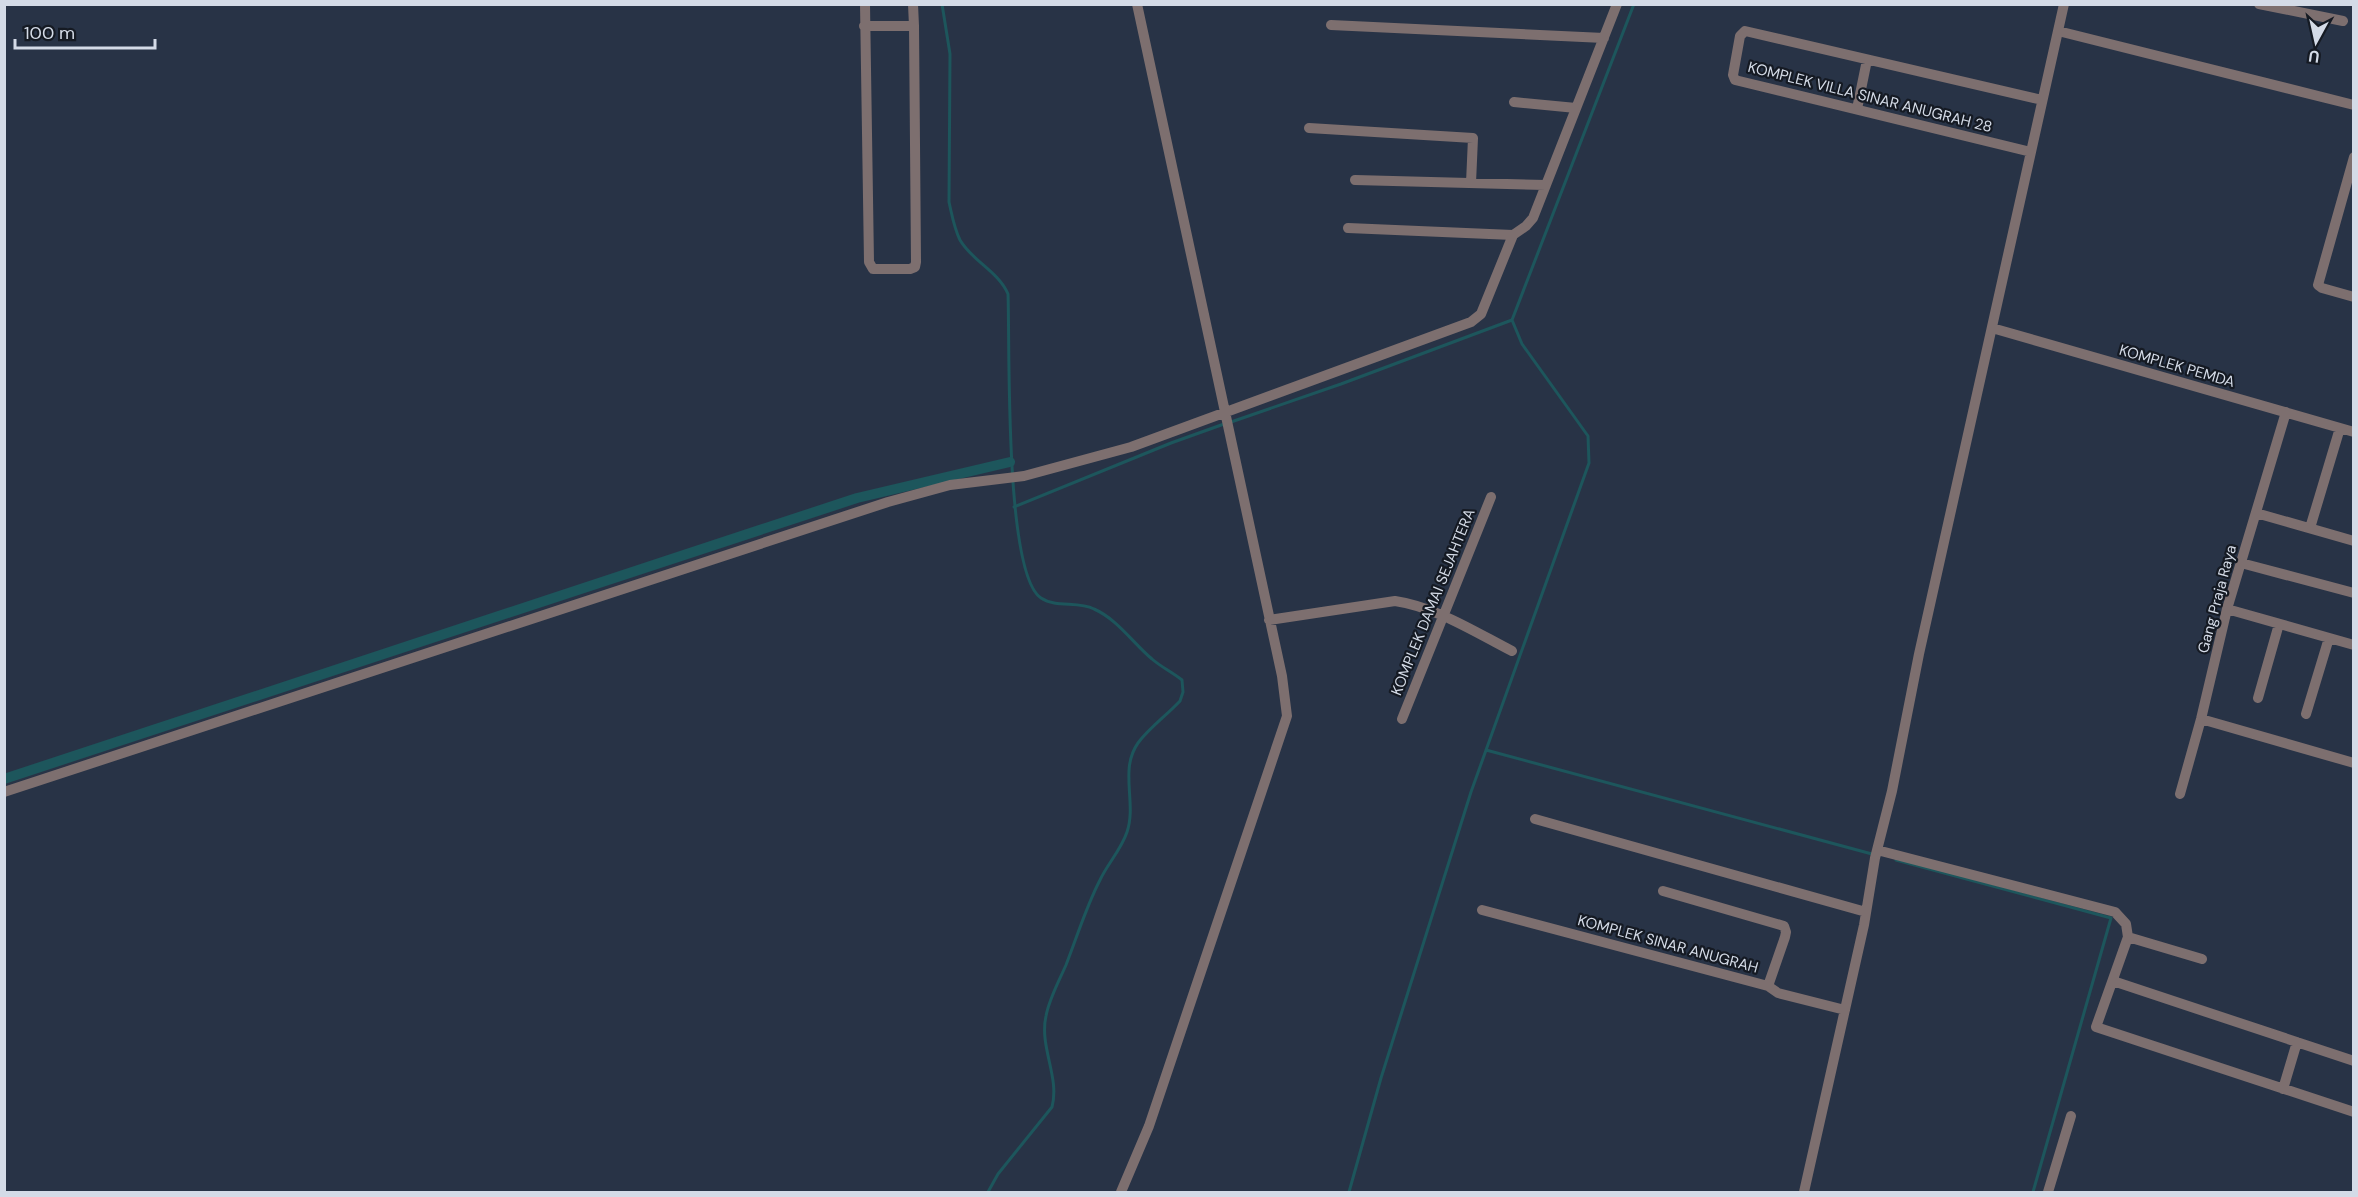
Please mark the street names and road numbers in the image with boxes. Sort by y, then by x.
street label: KOMPLEK VILLA SINAR ANUGRAH 28 [1746,57,1994,137]
street label: KOMPLEK PEMDA [2117,340,2237,392]
street label: KOMPLEK DAMAI SEJAHTERA [1386,506,1480,698]
street label: Gang Praja Raya [2193,543,2241,655]
street label: KOMPLEK SINAR ANUGRAH [1575,910,1761,978]

